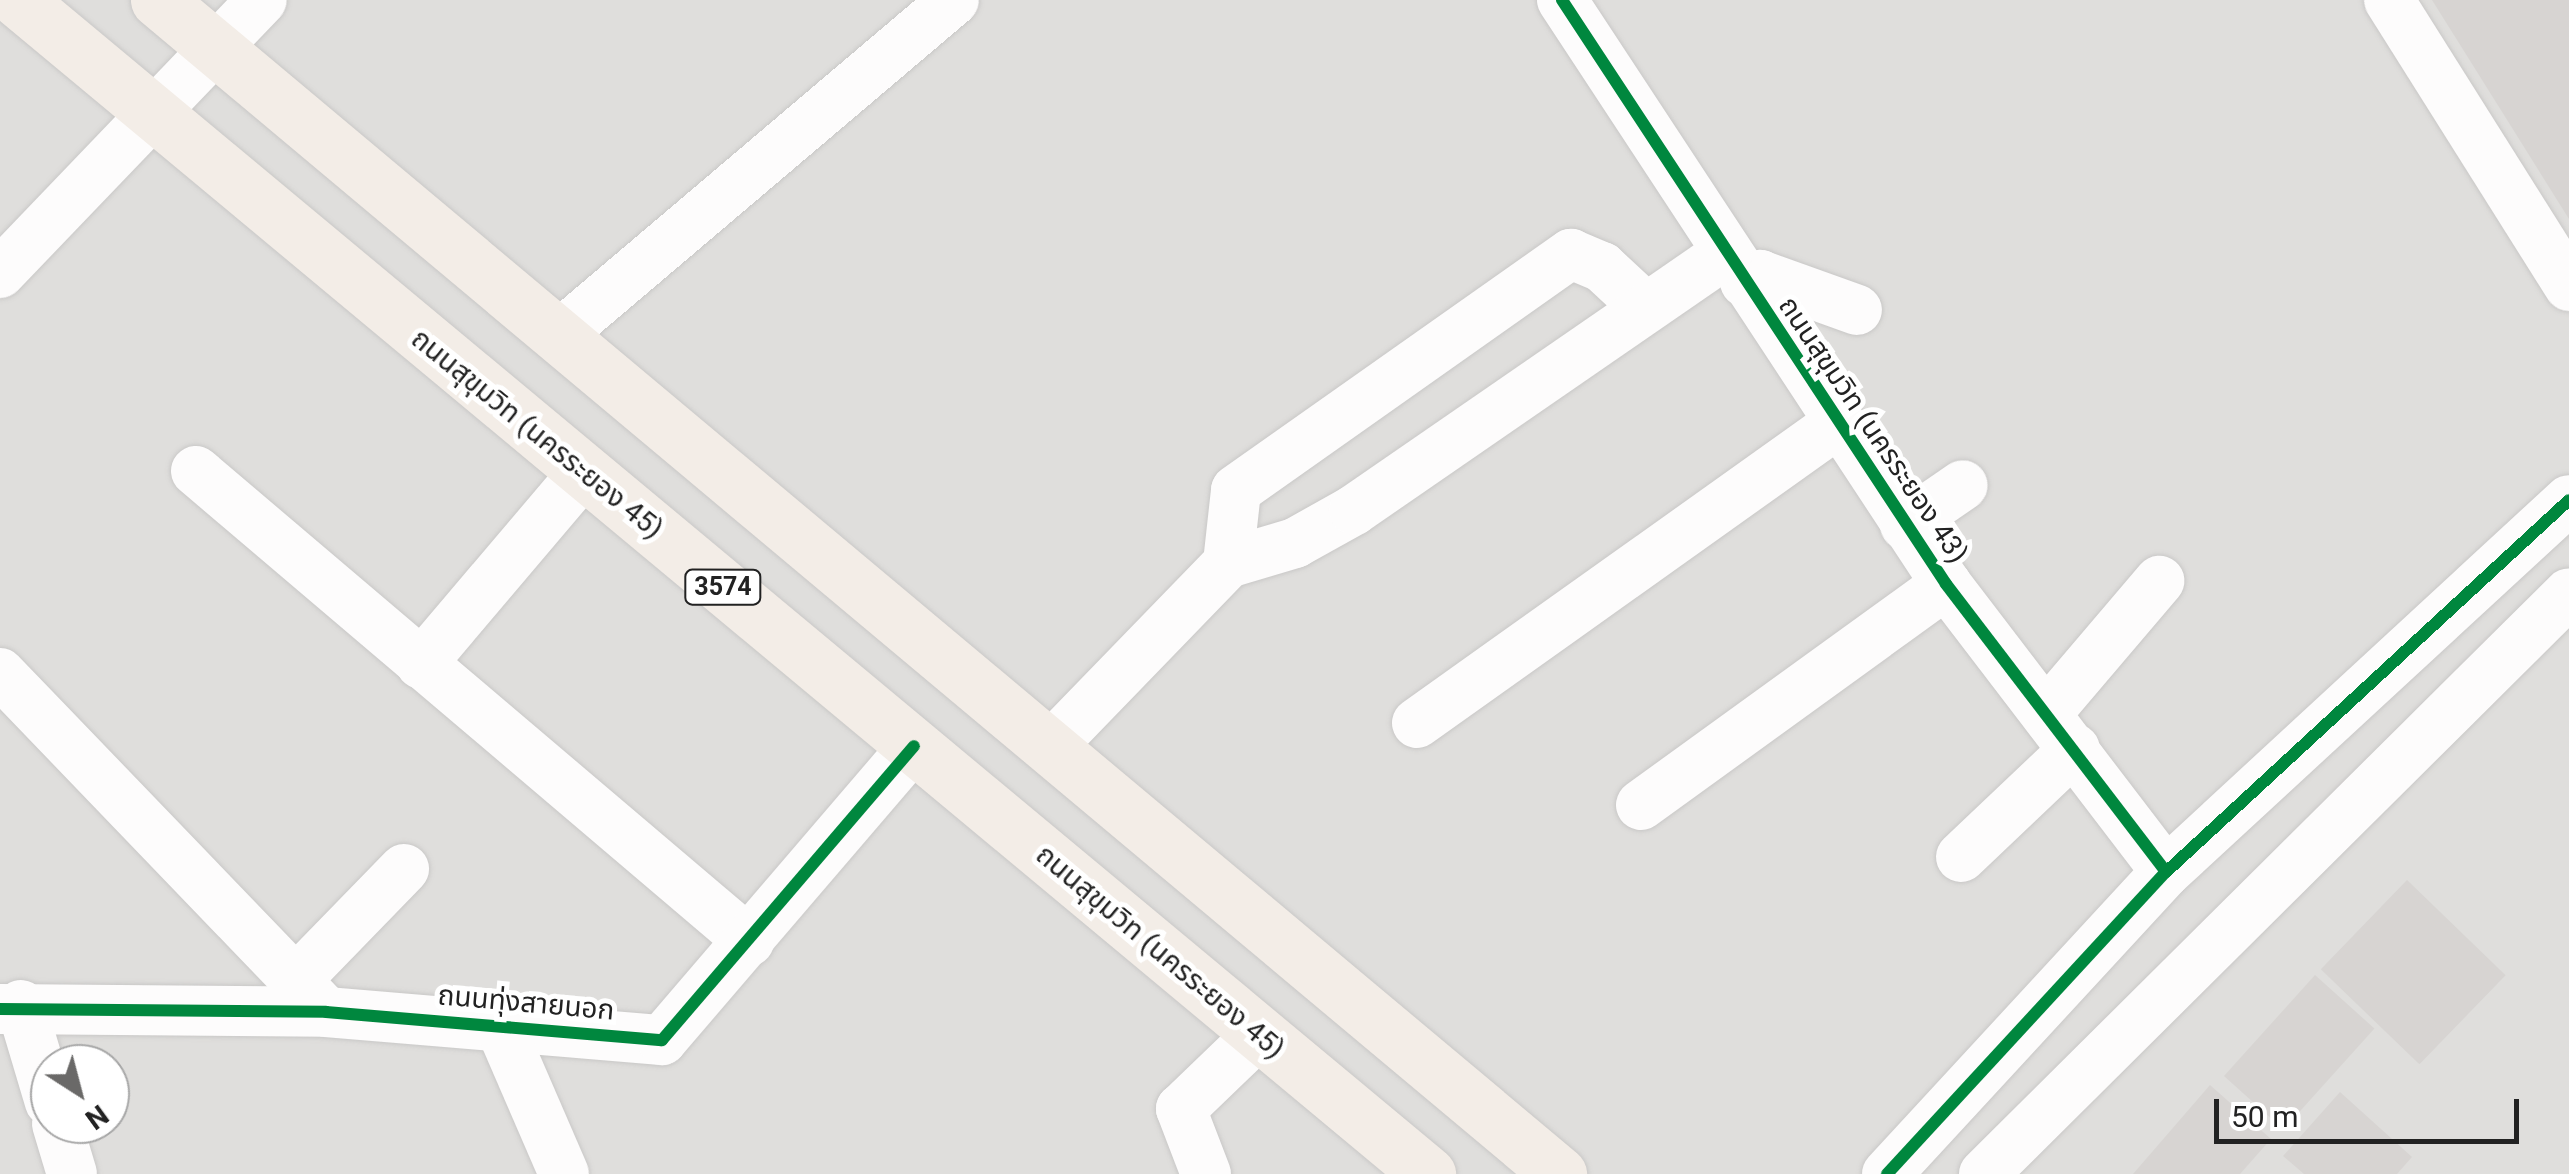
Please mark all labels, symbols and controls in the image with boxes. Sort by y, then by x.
street label: ถนนสุขุมวิท (นครระยอง 43) [1771,290,1975,570]
street label: ถนนสุขุมวิท (นครระยอง 45) [404,322,670,546]
road number: 3574 [683,567,763,607]
street label: ถนนสุขุมวิท (นครระยอง 45) [1029,838,1291,1066]
street label: ถนนทุ่งสายนอก [436,979,616,1027]
north arrow [30,1044,130,1144]
scale bar [2219,1079,2524,1141]
text: N [79,1098,114,1136]
text: 50 m [2231,1099,2298,1134]

